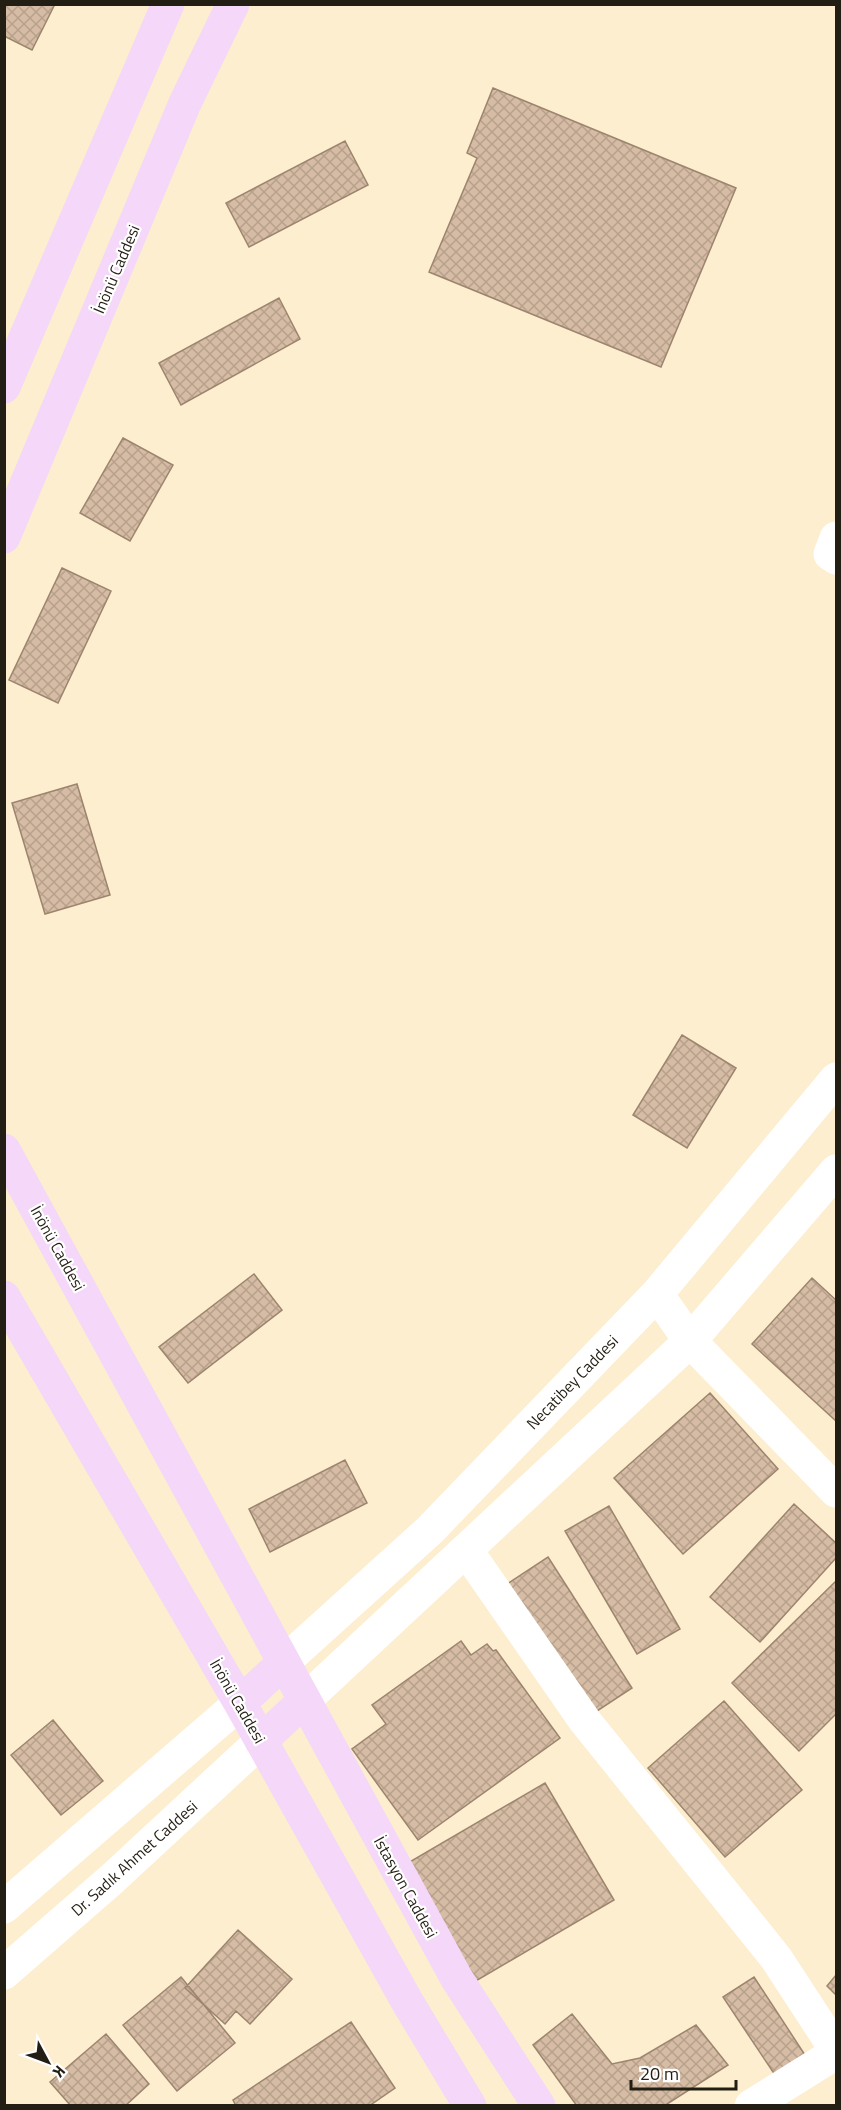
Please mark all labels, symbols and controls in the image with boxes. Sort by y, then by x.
street label: İnönü Caddesi [87,221,145,317]
street label: İnönü Caddesi [25,1201,91,1295]
street label: Necatibey Caddesi [521,1329,623,1435]
street label: İnönü Caddesi [204,1654,272,1748]
street label: Dr. Sadık Ahmet Caddesi [65,1795,203,1921]
street label: İstasyon Caddesi [368,1832,444,1942]
north arrow [18,2032,78,2092]
scale bar [631,2053,736,2091]
text: K [47,2060,71,2084]
text: 20 m [640,2060,679,2087]

